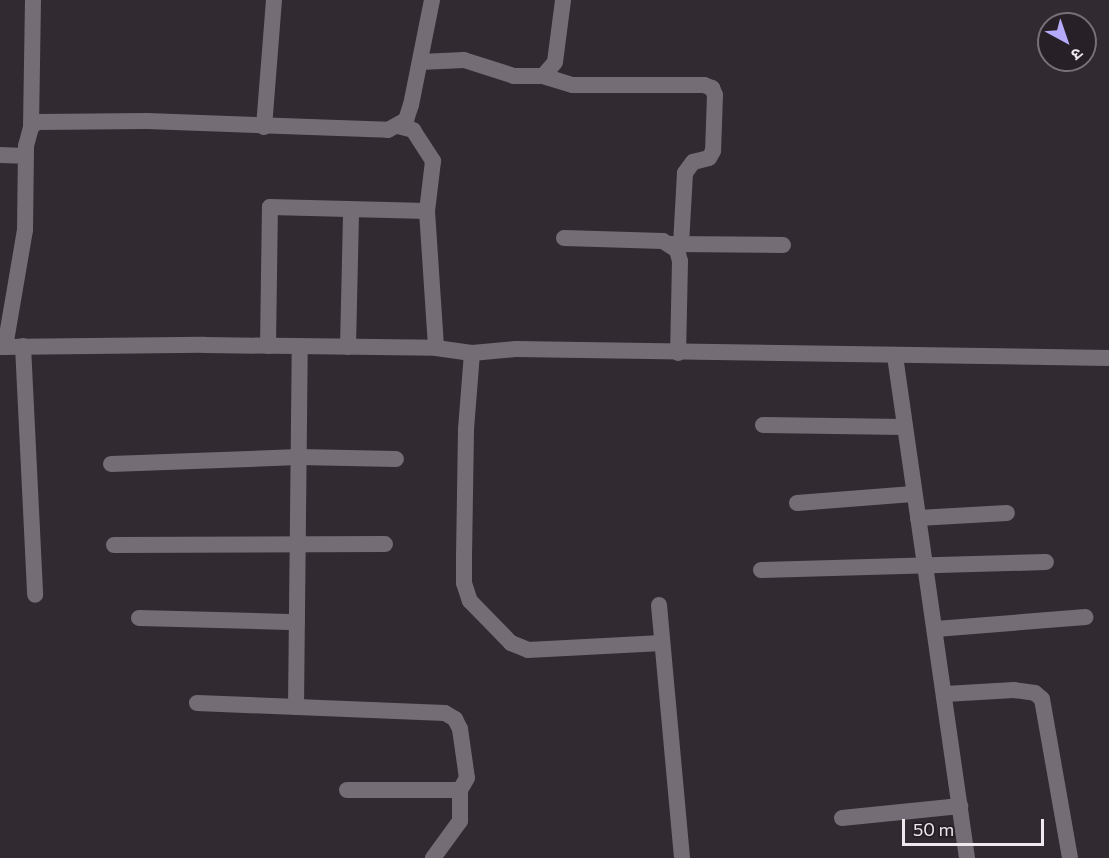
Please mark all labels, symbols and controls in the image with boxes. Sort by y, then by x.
north arrow [1037,12,1097,72]
text: उ [1068,44,1087,65]
scale bar [905,807,1048,845]
text: 50 m [913,818,954,840]

